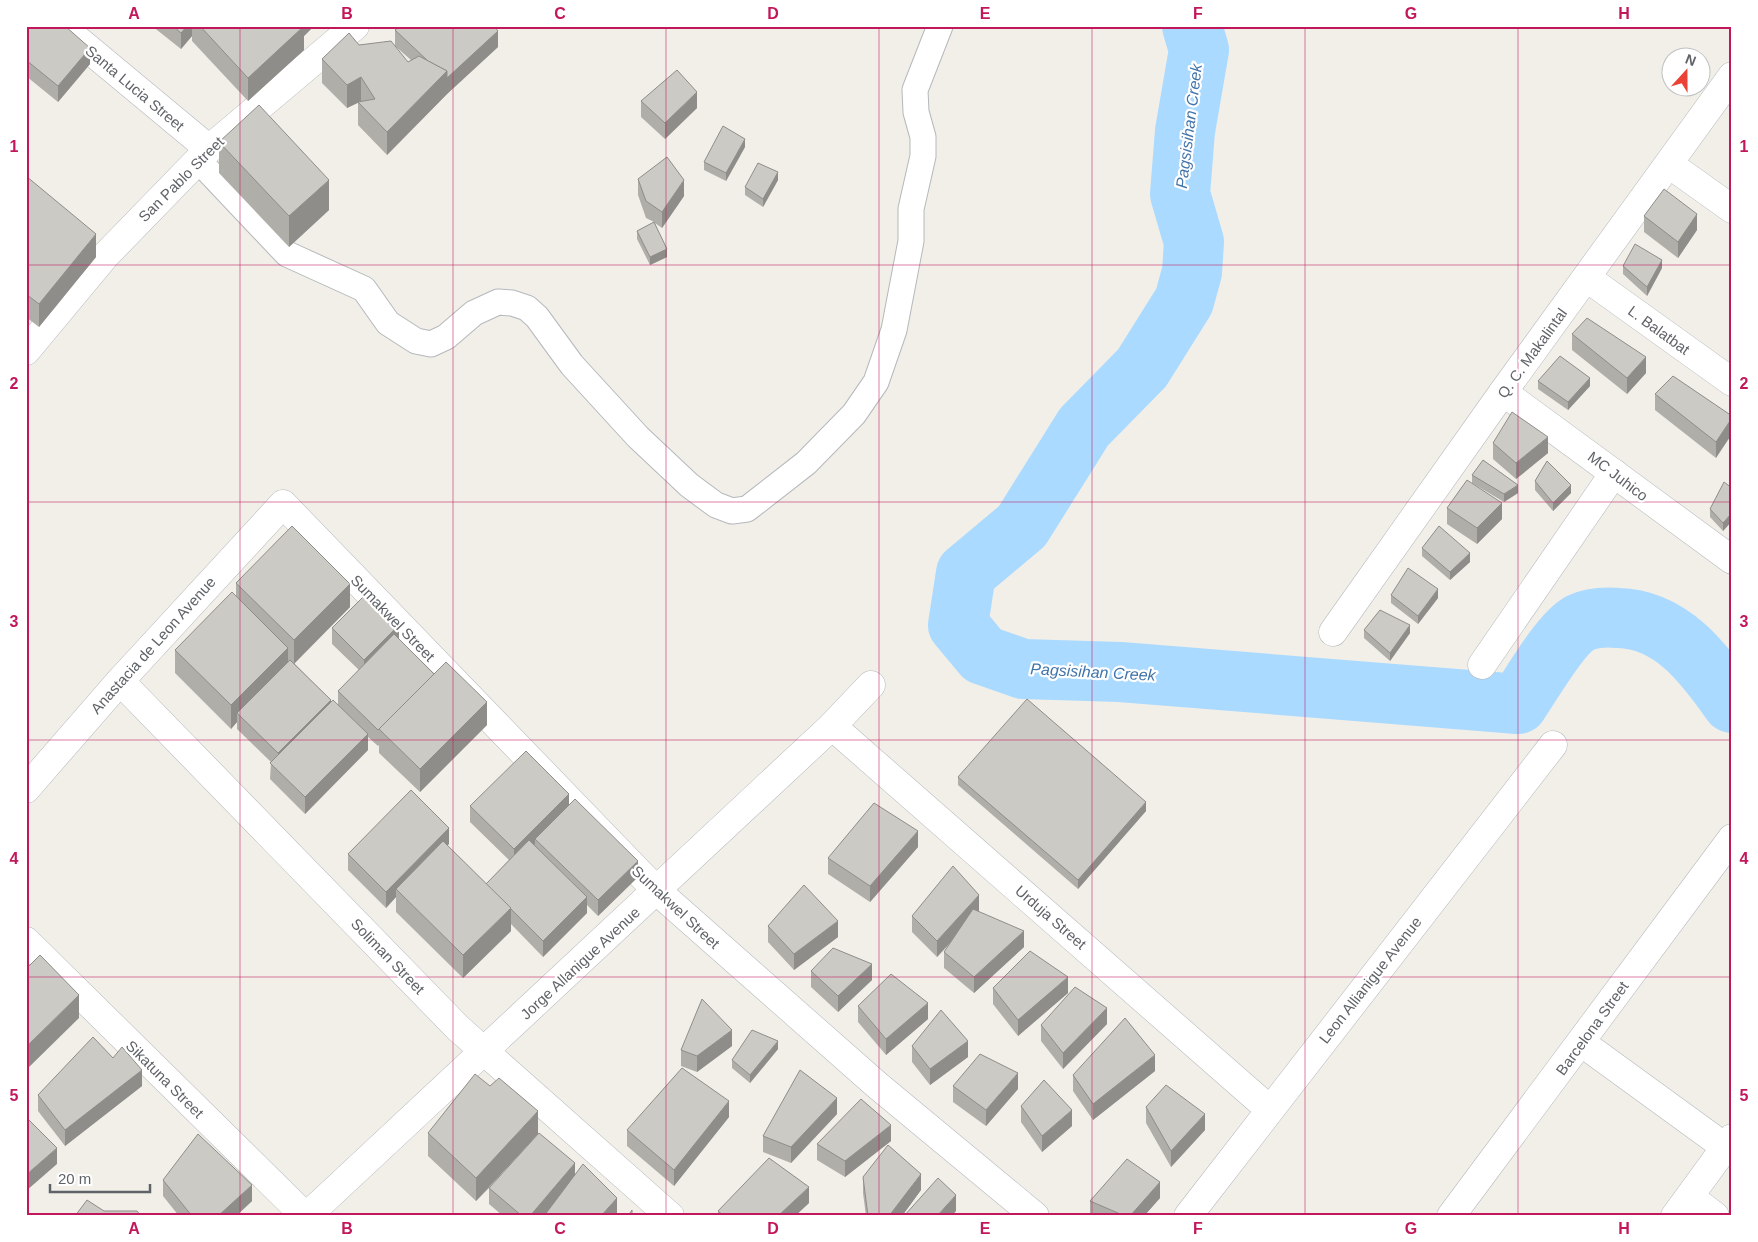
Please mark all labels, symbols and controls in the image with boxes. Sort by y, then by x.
text: A [128,5,140,22]
text: B [341,5,353,22]
text: C [554,5,566,22]
text: D [767,5,779,22]
text: E [980,5,991,22]
text: F [1193,5,1203,22]
text: G [1405,5,1417,22]
text: H [1618,5,1630,22]
street label: Santa Lucia Street [82,42,188,135]
north arrow [1660,48,1710,98]
text: N [1683,51,1698,69]
water label: Pagsisihan Creek [1173,62,1205,189]
street label: San Pablo Street [135,132,228,225]
text: 1 [10,138,19,155]
text: 1 [1740,138,1749,155]
street label: L. Balatbat [1625,302,1694,358]
street label: Q. C. Makalintal [1494,305,1570,401]
text: 2 [10,375,19,392]
text: 2 [1740,375,1749,392]
street label: MC Juhico [1585,448,1651,504]
street label: Sumakwel Street [348,571,439,665]
street label: Anastacia de Leon Avenue [87,573,219,717]
text: 3 [10,613,19,630]
text: 3 [1740,613,1749,630]
water label: Pagsisihan Creek [1030,660,1157,684]
text: 4 [10,850,19,867]
text: 4 [1740,850,1749,867]
street label: Sumakwel Street [629,862,724,952]
street label: Urduja Street [1012,882,1091,953]
street label: Jorge Allanigue Avenue [517,903,643,1023]
street label: Leon Allianigue Avenue [1315,913,1425,1047]
street label: Soliman Street [348,915,429,998]
street label: Barcelona Street [1552,977,1632,1078]
street label: Sikatuna Street [123,1037,208,1122]
text: 5 [10,1087,19,1104]
text: 5 [1740,1087,1749,1104]
scale bar [50,1162,150,1194]
text: 20 m [58,1170,91,1187]
text: A [128,1220,140,1237]
text: B [341,1220,353,1237]
text: C [554,1220,566,1237]
text: D [767,1220,779,1237]
text: E [980,1220,991,1237]
text: F [1193,1220,1203,1237]
text: G [1405,1220,1417,1237]
text: H [1618,1220,1630,1237]

